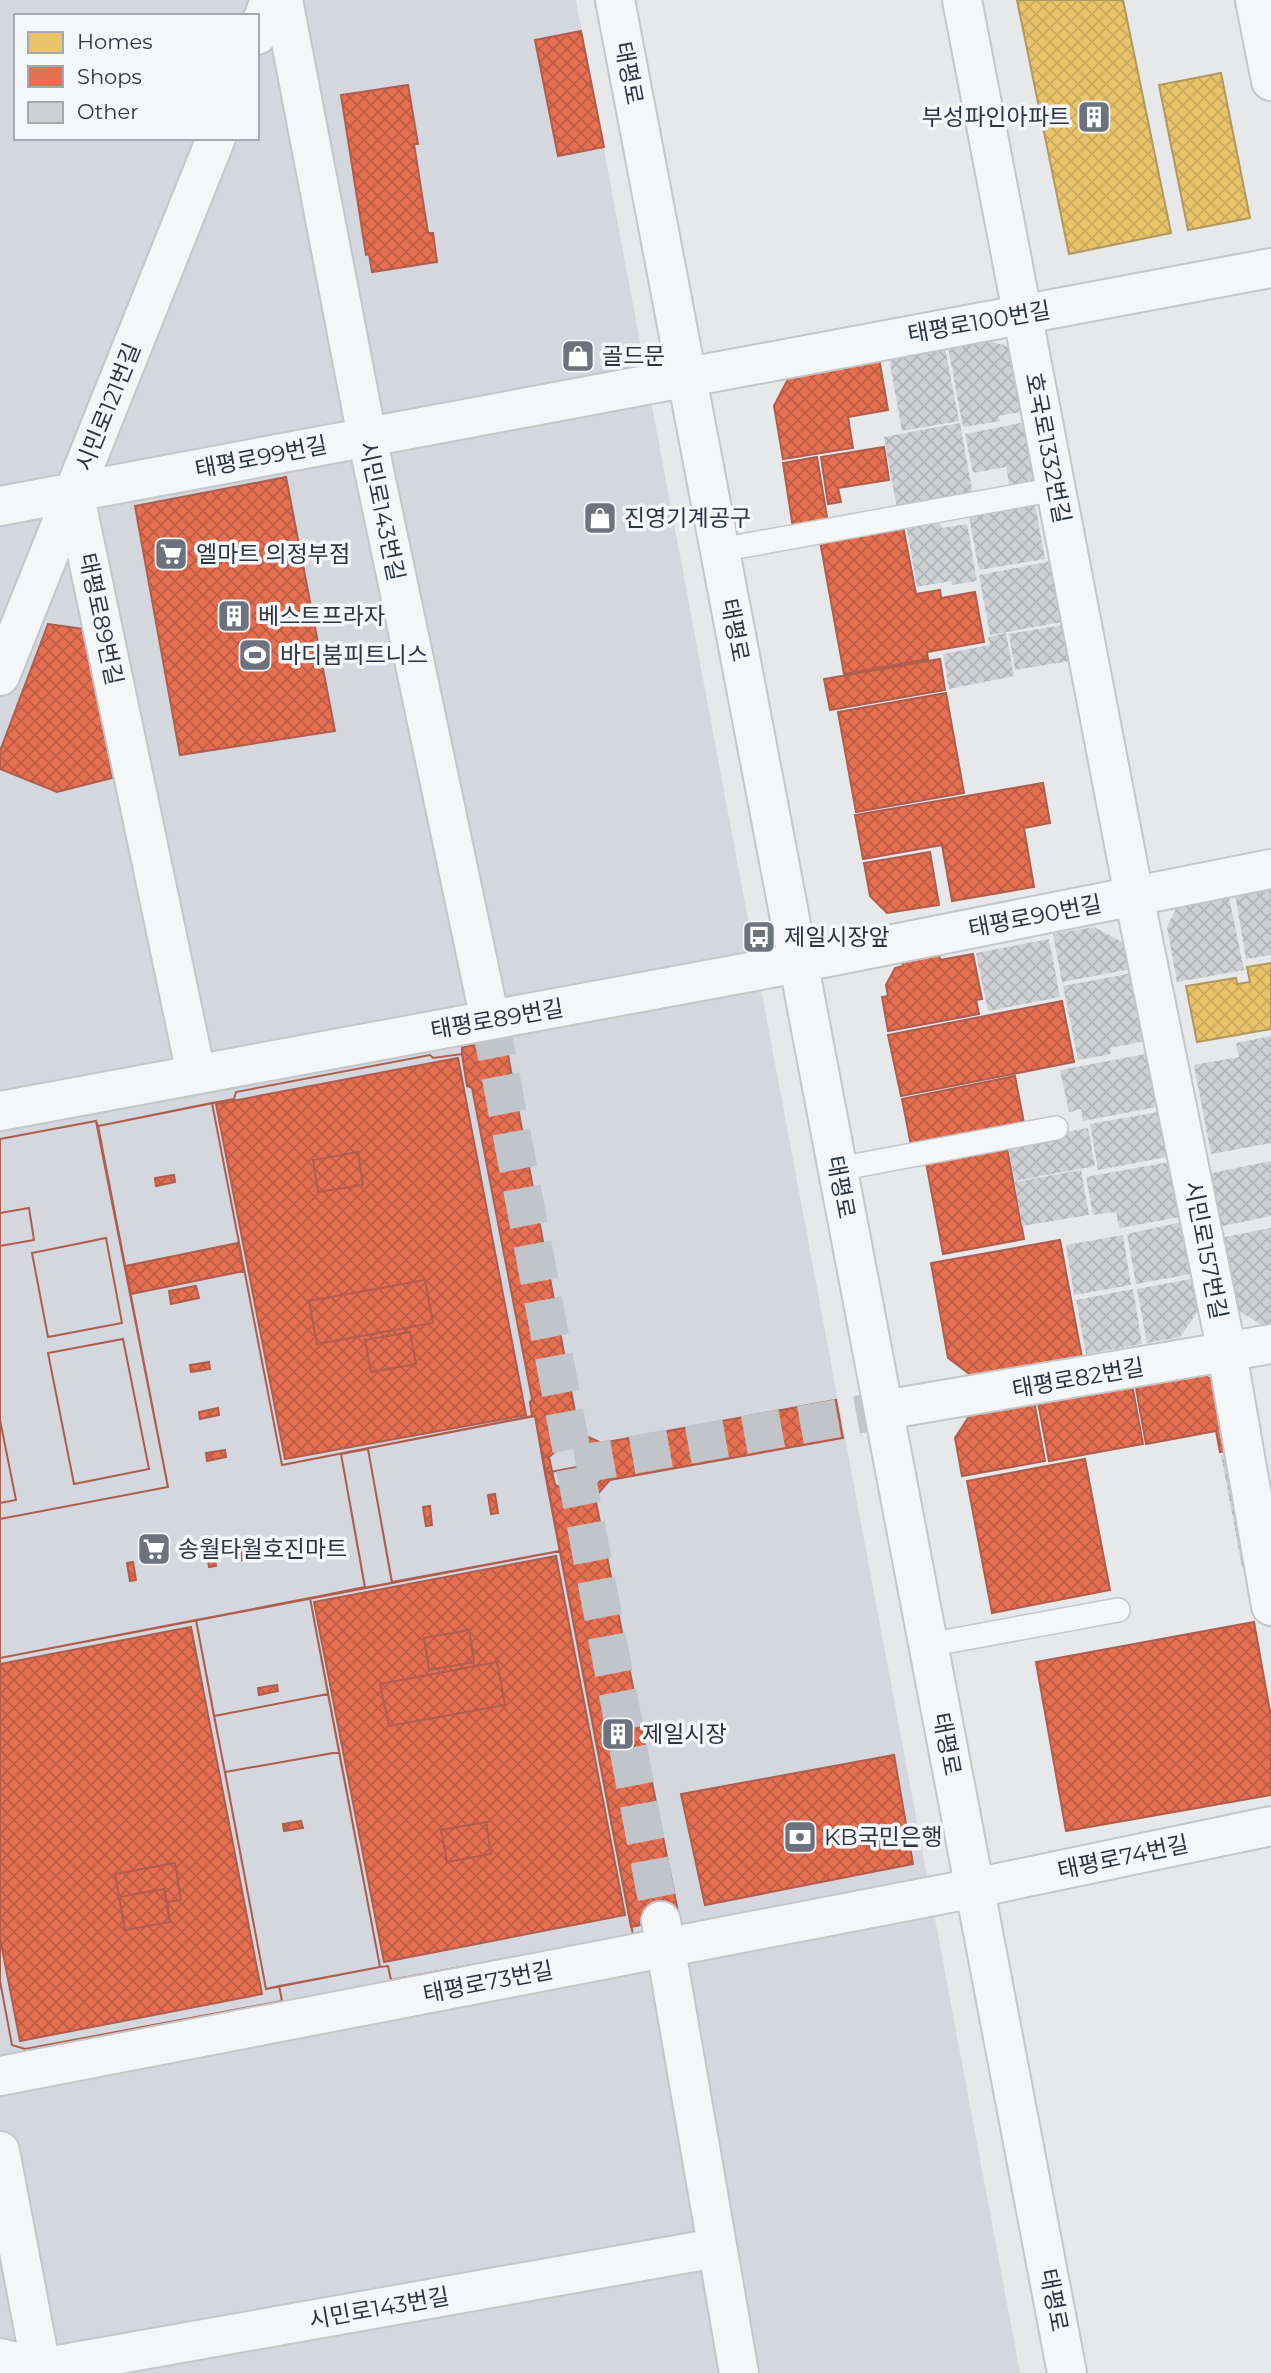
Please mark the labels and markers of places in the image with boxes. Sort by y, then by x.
building icon: 부성파인아파트 [1075,98,1113,136]
place label: 부성파인아파트 [922,103,1070,131]
shop icon: 골드문 [559,337,597,375]
place label: 골드문 [602,342,665,370]
shop icon: 진영기계공구 [581,499,619,537]
place label: 진영기계공구 [624,504,751,532]
supermarket icon: 엘마트 의정부점 [152,535,190,573]
place label: 엘마트 의정부점 [196,540,350,568]
building icon: 베스트프라자 [215,597,253,635]
place label: 베스트프라자 [258,602,385,630]
sports icon: 바디붐피트니스 [236,636,274,674]
place label: 바디붐피트니스 [280,641,428,669]
bus stop icon: 제일시장앞 [740,918,778,956]
place label: 제일시장앞 [784,923,890,951]
supermarket icon: 송월타월호진마트 [135,1530,173,1568]
place label: 송월타월호진마트 [178,1535,347,1563]
building icon: 제일시장 [599,1715,637,1753]
place label: 제일시장 [642,1720,727,1748]
bank icon: KB국민은행 [781,1818,819,1856]
place label: KB국민은행 [824,1823,942,1851]

